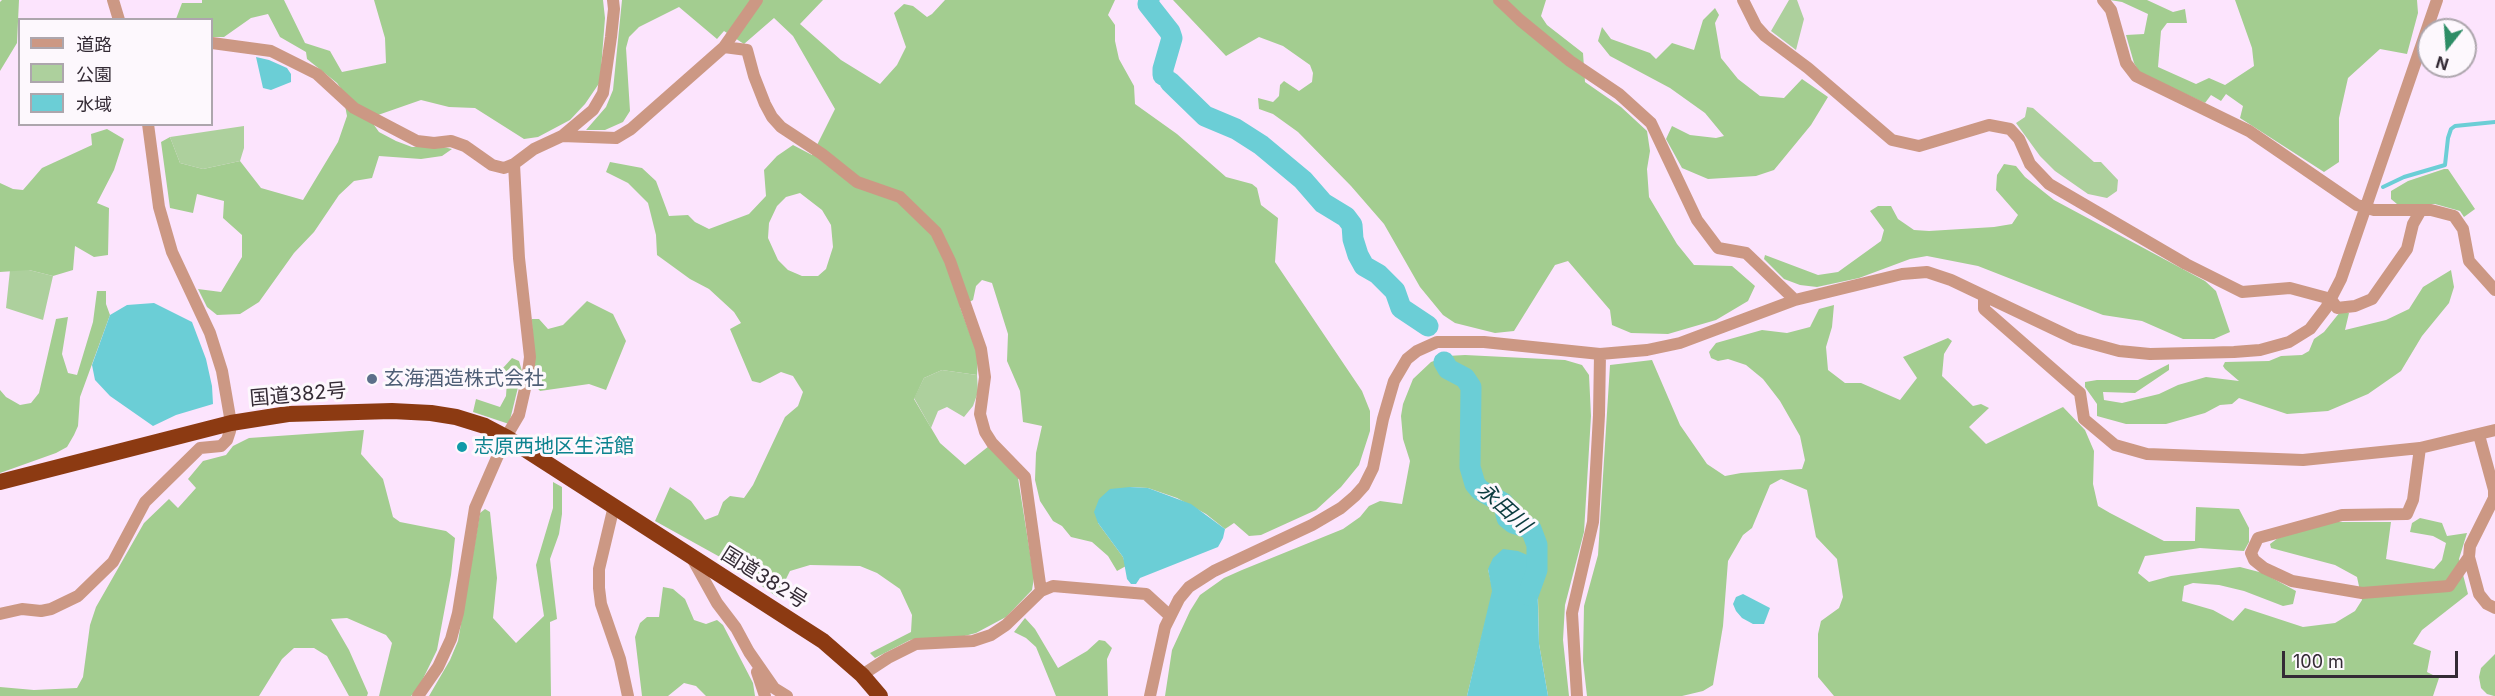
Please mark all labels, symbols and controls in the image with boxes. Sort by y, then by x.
legend [18,18,213,126]
north arrow [2417,18,2477,78]
text: 道路 [76,34,112,55]
text: N [2434,52,2451,75]
text: 公園 [76,64,112,85]
text: 水域 [76,94,112,115]
place label: 玄海酒造株式会社 [384,367,544,391]
marker: 玄海酒造株式会社 [365,372,379,386]
street label: 国道382号 [249,379,347,411]
place label: 志原西地区生活館 [474,435,634,459]
marker: 志原西地区生活館 [455,440,469,454]
water label: 永田川 [1472,478,1536,538]
street label: 国道382号 [717,542,811,614]
scale bar [2285,639,2460,677]
text: 100 m [2293,651,2344,672]

